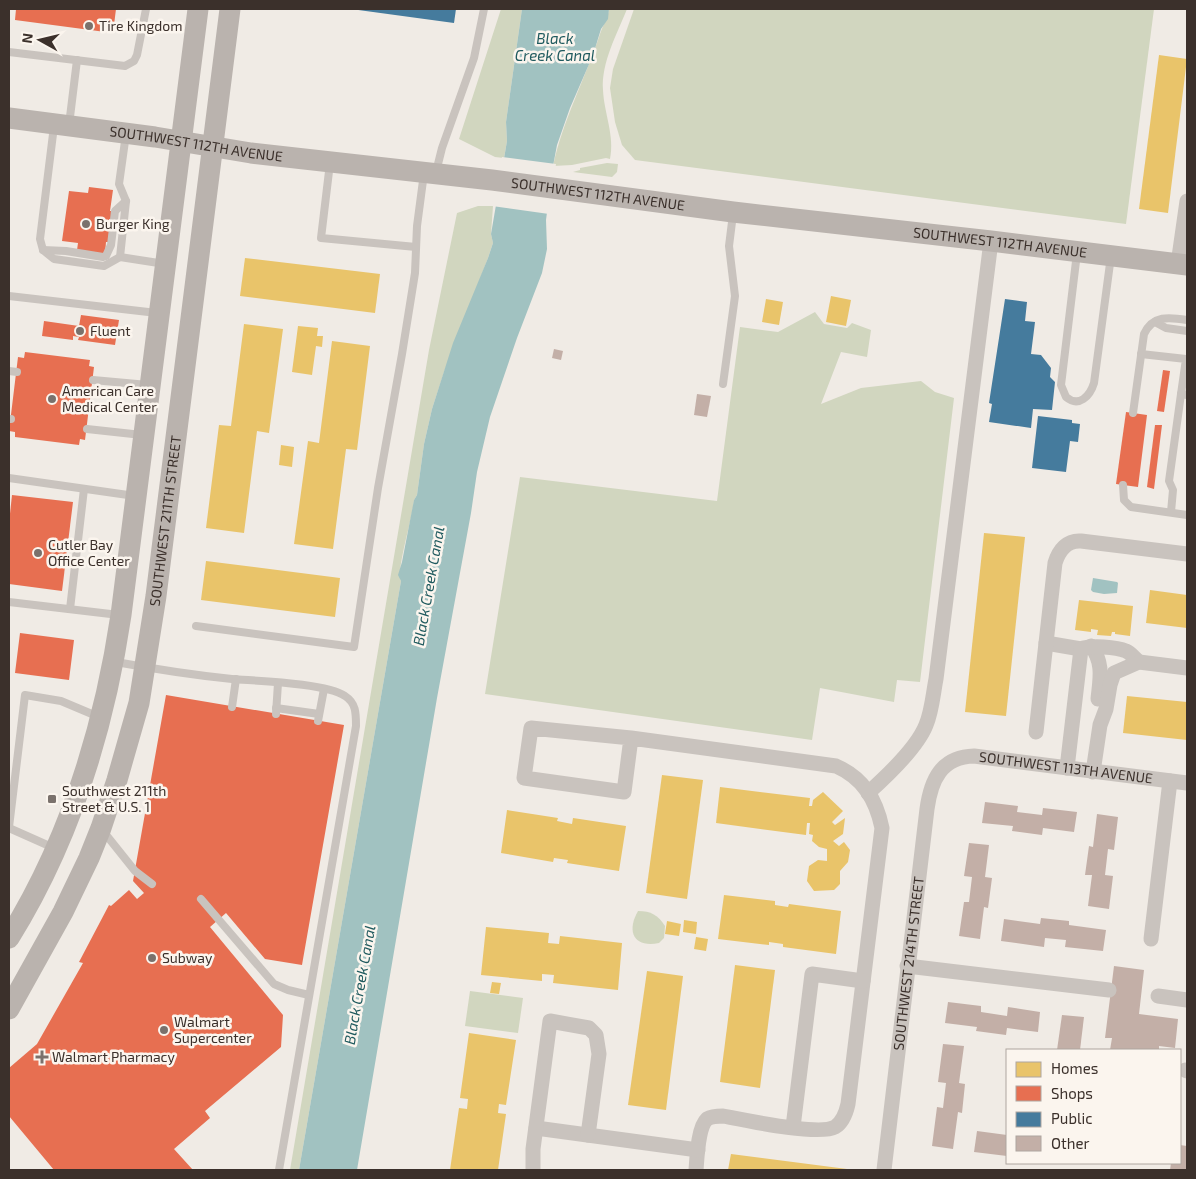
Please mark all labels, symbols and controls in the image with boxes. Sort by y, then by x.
north arrow [15,15,65,65]
place label: Tire Kingdom [99,17,183,34]
marker: Tire Kingdom [83,20,95,32]
water label: Black Creek Canal [515,29,595,64]
text: N [18,32,36,44]
street label: SOUTHWEST 112TH AVENUE [109,122,284,165]
street label: SOUTHWEST 112TH AVENUE [510,174,686,214]
place label: Burger King [96,215,170,232]
marker: Burger King [80,218,92,230]
street label: SOUTHWEST 112TH AVENUE [912,223,1088,261]
place label: Fluent [90,322,131,339]
marker: Fluent [74,325,86,337]
place label: American Care Medical Center [62,382,157,415]
marker: American Care Medical Center [46,393,58,405]
street label: SOUTHWEST 211TH STREET [145,434,184,607]
water label: Black Creek Canal [409,525,447,647]
place label: Cutler Bay Office Center [48,536,130,569]
marker: Cutler Bay Office Center [32,547,44,559]
street label: SOUTHWEST 113TH AVENUE [978,748,1154,787]
place label: Southwest 211th Street & U.S. 1 [62,782,166,815]
marker: Southwest 211th Street & U.S. 1 [46,793,58,805]
street label: SOUTHWEST 214TH STREET [889,876,927,1051]
water label: Black Creek Canal [340,924,378,1046]
place label: Subway [162,949,213,966]
marker: Subway [146,952,158,964]
place label: Walmart Supercenter [174,1013,252,1046]
marker: Walmart Supercenter [158,1024,170,1036]
place label: Walmart Pharmacy [52,1048,175,1065]
legend [1006,1049,1181,1164]
marker: Walmart Pharmacy [36,1051,48,1063]
text: Homes [1051,1059,1098,1077]
text: Shops [1051,1084,1093,1102]
text: Public [1051,1109,1092,1127]
text: Other [1051,1134,1090,1152]

